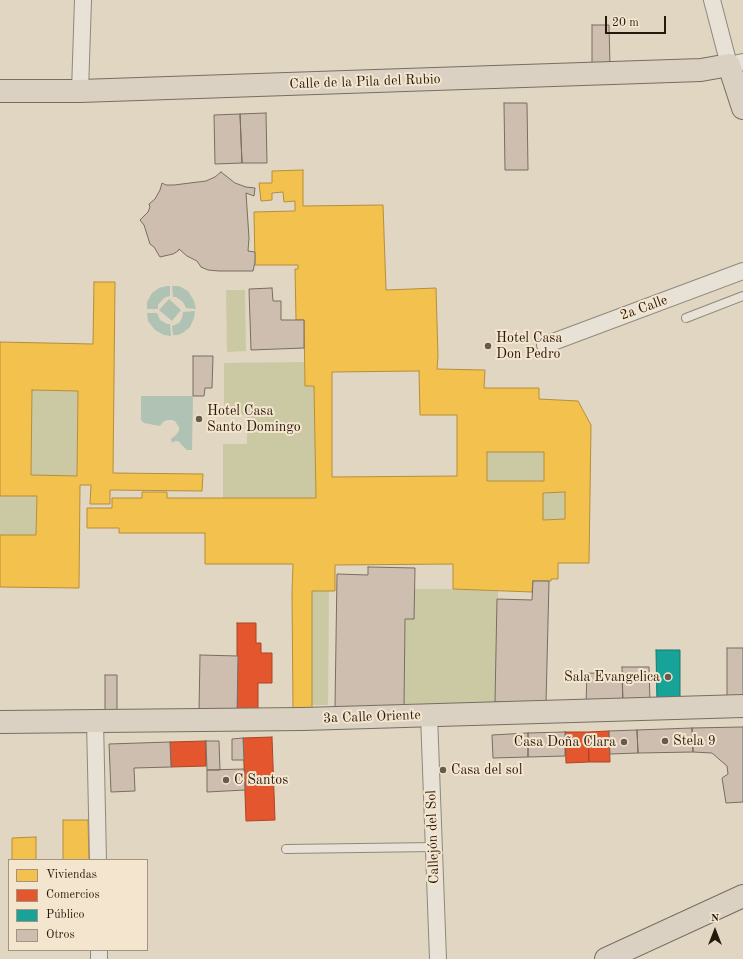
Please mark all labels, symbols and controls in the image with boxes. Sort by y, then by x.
scale bar [607,8,668,34]
text: 20 m [612,17,639,29]
street label: Calle de la Pila del Rubio [289,71,441,93]
street label: 2a Calle [618,292,670,324]
place label: Hotel Casa Don Pedro [496,330,562,362]
marker: Hotel Casa Don Pedro [483,341,493,351]
place label: Hotel Casa Santo Domingo [207,403,301,436]
marker: Hotel Casa Santo Domingo [194,414,204,424]
place label: Sala Evangelica [564,669,660,685]
marker: Sala Evangelica [663,672,673,682]
street label: 3a Calle Oriente [323,707,421,727]
place label: Stela 9 [673,733,716,749]
place label: Casa Doña Clara [514,734,616,750]
marker: Stela 9 [660,736,670,746]
marker: Casa Doña Clara [619,737,629,747]
place label: Casa del sol [451,762,522,778]
marker: Casa del sol [438,765,448,775]
place label: C Santos [234,772,288,788]
marker: C Santos [221,775,231,785]
street label: Callejón del Sol [423,790,443,884]
legend [8,859,148,951]
text: Viviendas [46,869,97,881]
text: Comercios [46,889,100,901]
text: Público [46,909,84,921]
north arrow [695,911,735,951]
text: N [711,913,719,924]
text: Otros [46,929,75,941]

